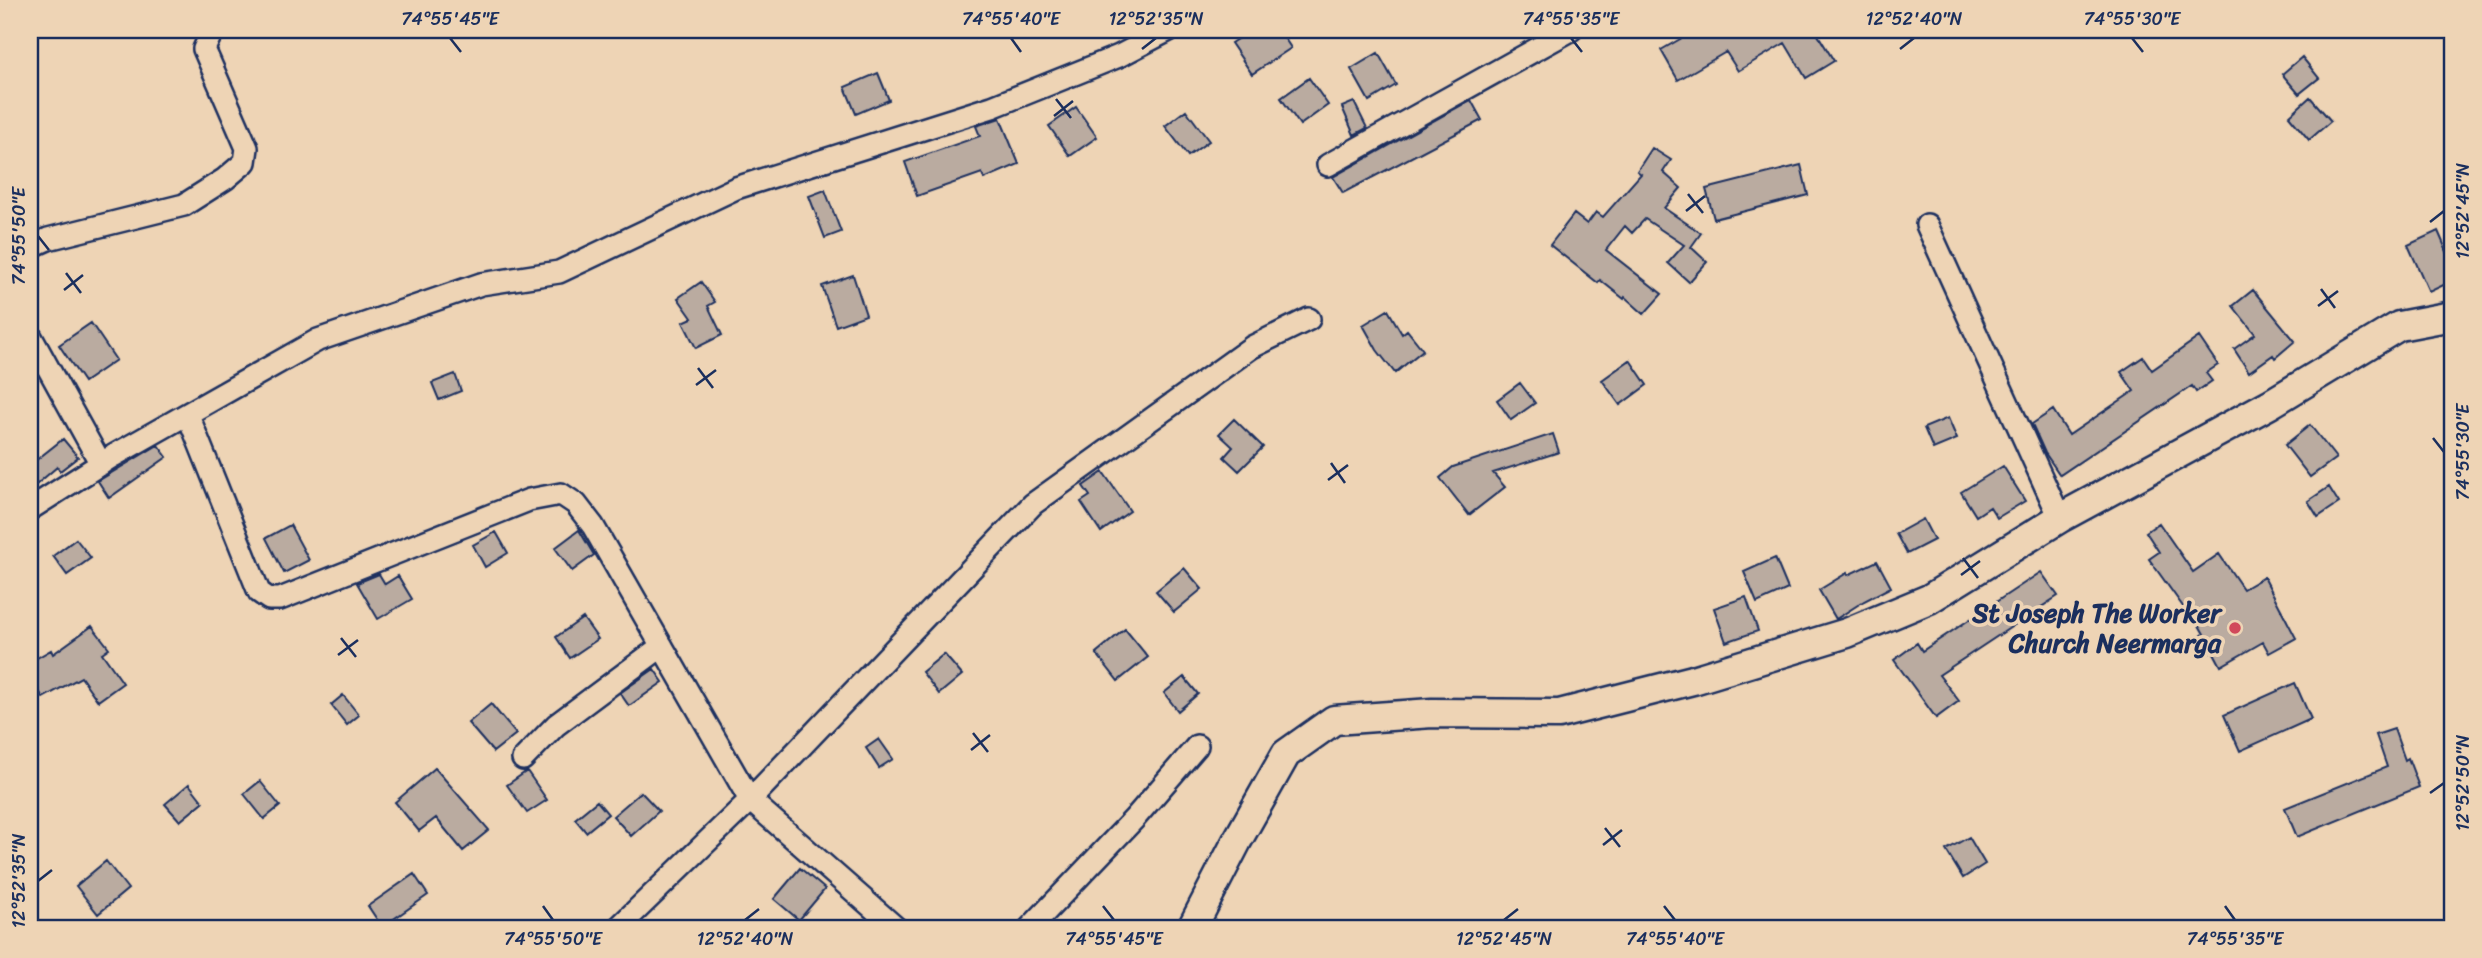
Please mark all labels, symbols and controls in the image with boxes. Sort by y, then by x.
text: 74°55'45"E [401,3,500,35]
text: 74°55'40"E [962,3,1061,35]
text: 12°52'35"N [1109,3,1204,35]
text: 74°55'35"E [1523,3,1620,35]
text: 12°52'40"N [1866,3,1963,35]
text: 74°55'30"E [2084,3,2181,35]
text: 12°52'45"N [2447,162,2479,259]
text: 74°55'50"E [3,186,35,285]
text: 74°55'30"E [2447,403,2479,500]
place label: St Joseph The Worker Church Neermarga [1971,590,2223,666]
marker: St Joseph The Worker Church Neermarga [2227,620,2243,636]
text: 12°52'50"N [2447,734,2479,831]
text: 12°52'35"N [3,833,35,928]
text: 74°55'50"E [504,923,603,955]
text: 12°52'40"N [697,923,794,955]
text: 74°55'45"E [1065,923,1164,955]
text: 12°52'45"N [1456,923,1553,955]
text: 74°55'40"E [1626,923,1725,955]
text: 74°55'35"E [2187,923,2284,955]

